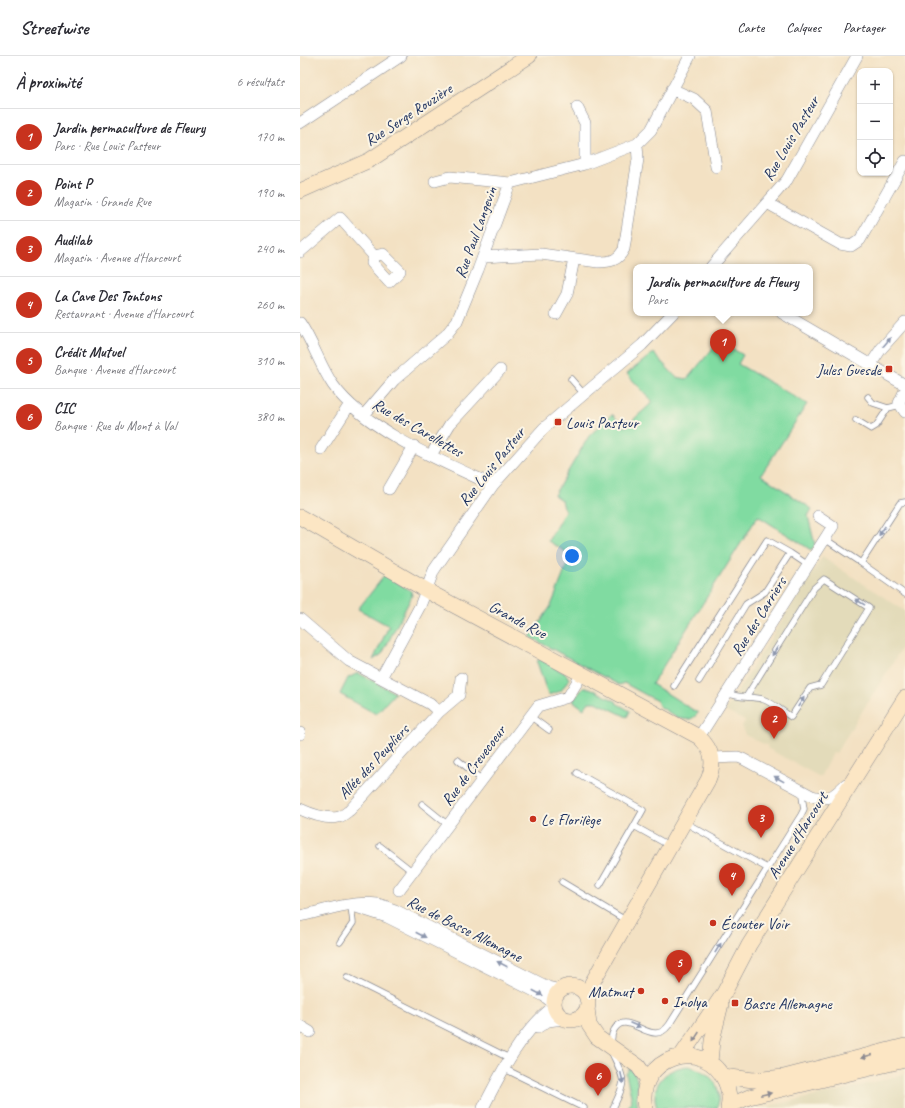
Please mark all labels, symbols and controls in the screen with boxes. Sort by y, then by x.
text: Streetwise [20,16,88,40]
text: Carte [737,19,764,36]
text: Calques [786,19,821,36]
text: Partager [843,19,885,36]
map controls [857,68,893,176]
button: + [857,68,893,104]
text: À proximité [16,72,81,93]
text: 6 résultats [236,74,284,90]
street label: Rue Serge Rouzière [361,78,457,151]
street label: Rue Louis Pasteur [758,91,825,184]
button: − [857,104,893,140]
text: Jardin permaculture de Fleury [54,119,205,138]
text: 1 [26,129,32,145]
text: 170 m [256,129,284,145]
text: Parc · Rue Louis Pasteur [54,138,160,154]
button: locate [857,140,893,176]
text: Point P [54,175,92,194]
street label: Rue Paul Langevin [450,183,502,281]
text: 2 [26,185,32,201]
text: 190 m [256,185,284,201]
text: Magasin · Grande Rue [54,194,151,210]
text: Audilab [54,231,92,250]
text: 3 [26,241,32,257]
text: 240 m [256,241,284,257]
text: Magasin · Avenue d'Harcourt [54,250,181,266]
popup [633,264,813,316]
text: Jardin permaculture de Fleury [647,273,799,292]
text: La Cave Des Tontons [54,287,161,306]
text: Parc [647,292,668,308]
text: 4 [26,297,32,313]
text: 260 m [256,297,284,313]
text: Restaurant · Avenue d'Harcourt [54,306,193,322]
pin: 1 [710,329,736,362]
one-way arrow [883,336,892,347]
text: Crédit Mutuel [54,343,124,362]
text: 5 [26,353,32,369]
text: 310 m [256,353,284,369]
place label: Jules Guesde [816,360,883,380]
text: Banque · Avenue d'Harcourt [54,362,175,378]
marker: Jules Guesde [884,364,894,374]
street label: Rue des Carellettes [369,394,468,463]
text: CIC [54,399,75,418]
text: 6 [26,409,32,425]
text: 380 m [256,409,284,425]
place label: Louis Pasteur [566,413,640,433]
marker: Louis Pasteur [553,417,563,427]
text: Banque · Rue du Mont à Val [54,418,176,434]
street label: Rue Louis Pasteur [454,422,531,510]
one-way arrow [878,525,886,536]
your location [562,546,582,566]
street label: Rue des Carriers [727,572,792,660]
street label: Grande Rue [485,596,551,644]
one-way arrow [855,598,865,606]
one-way arrow [771,645,778,657]
one-way arrow [797,697,804,708]
pin: 2 [761,706,787,739]
street label: Allée des Peupliers [334,719,415,803]
street label: Rue de Crevecoeur [437,720,511,810]
one-way arrow [774,775,785,782]
street label: Avenue d'Harcourt [763,787,833,883]
pin: 3 [748,805,774,838]
place label: Le Florilège [541,810,602,830]
marker: Le Florilège [528,814,538,824]
pin: 4 [719,863,745,896]
street label: Rue de Basse Allemagne [404,891,527,967]
place label: Écouter Voir [721,914,791,934]
marker: Écouter Voir [708,918,718,928]
one-way arrow [416,931,427,938]
one-way arrow [714,942,721,954]
pin: 5 [666,950,692,983]
one-way arrow [496,961,507,967]
place label: Matmut [588,982,636,1002]
marker: Matmut [636,986,646,996]
one-way arrow [532,990,543,996]
place label: Inolya [673,992,708,1012]
place label: Basse Allemagne [743,994,834,1014]
marker: Inolya [660,996,670,1006]
marker: Basse Allemagne [730,998,740,1008]
one-way arrow [629,1023,641,1029]
one-way arrow [692,1032,700,1042]
one-way arrow [861,1053,873,1059]
pin: 6 [585,1063,611,1096]
one-way arrow [619,1071,625,1084]
one-way arrow [760,1091,772,1097]

